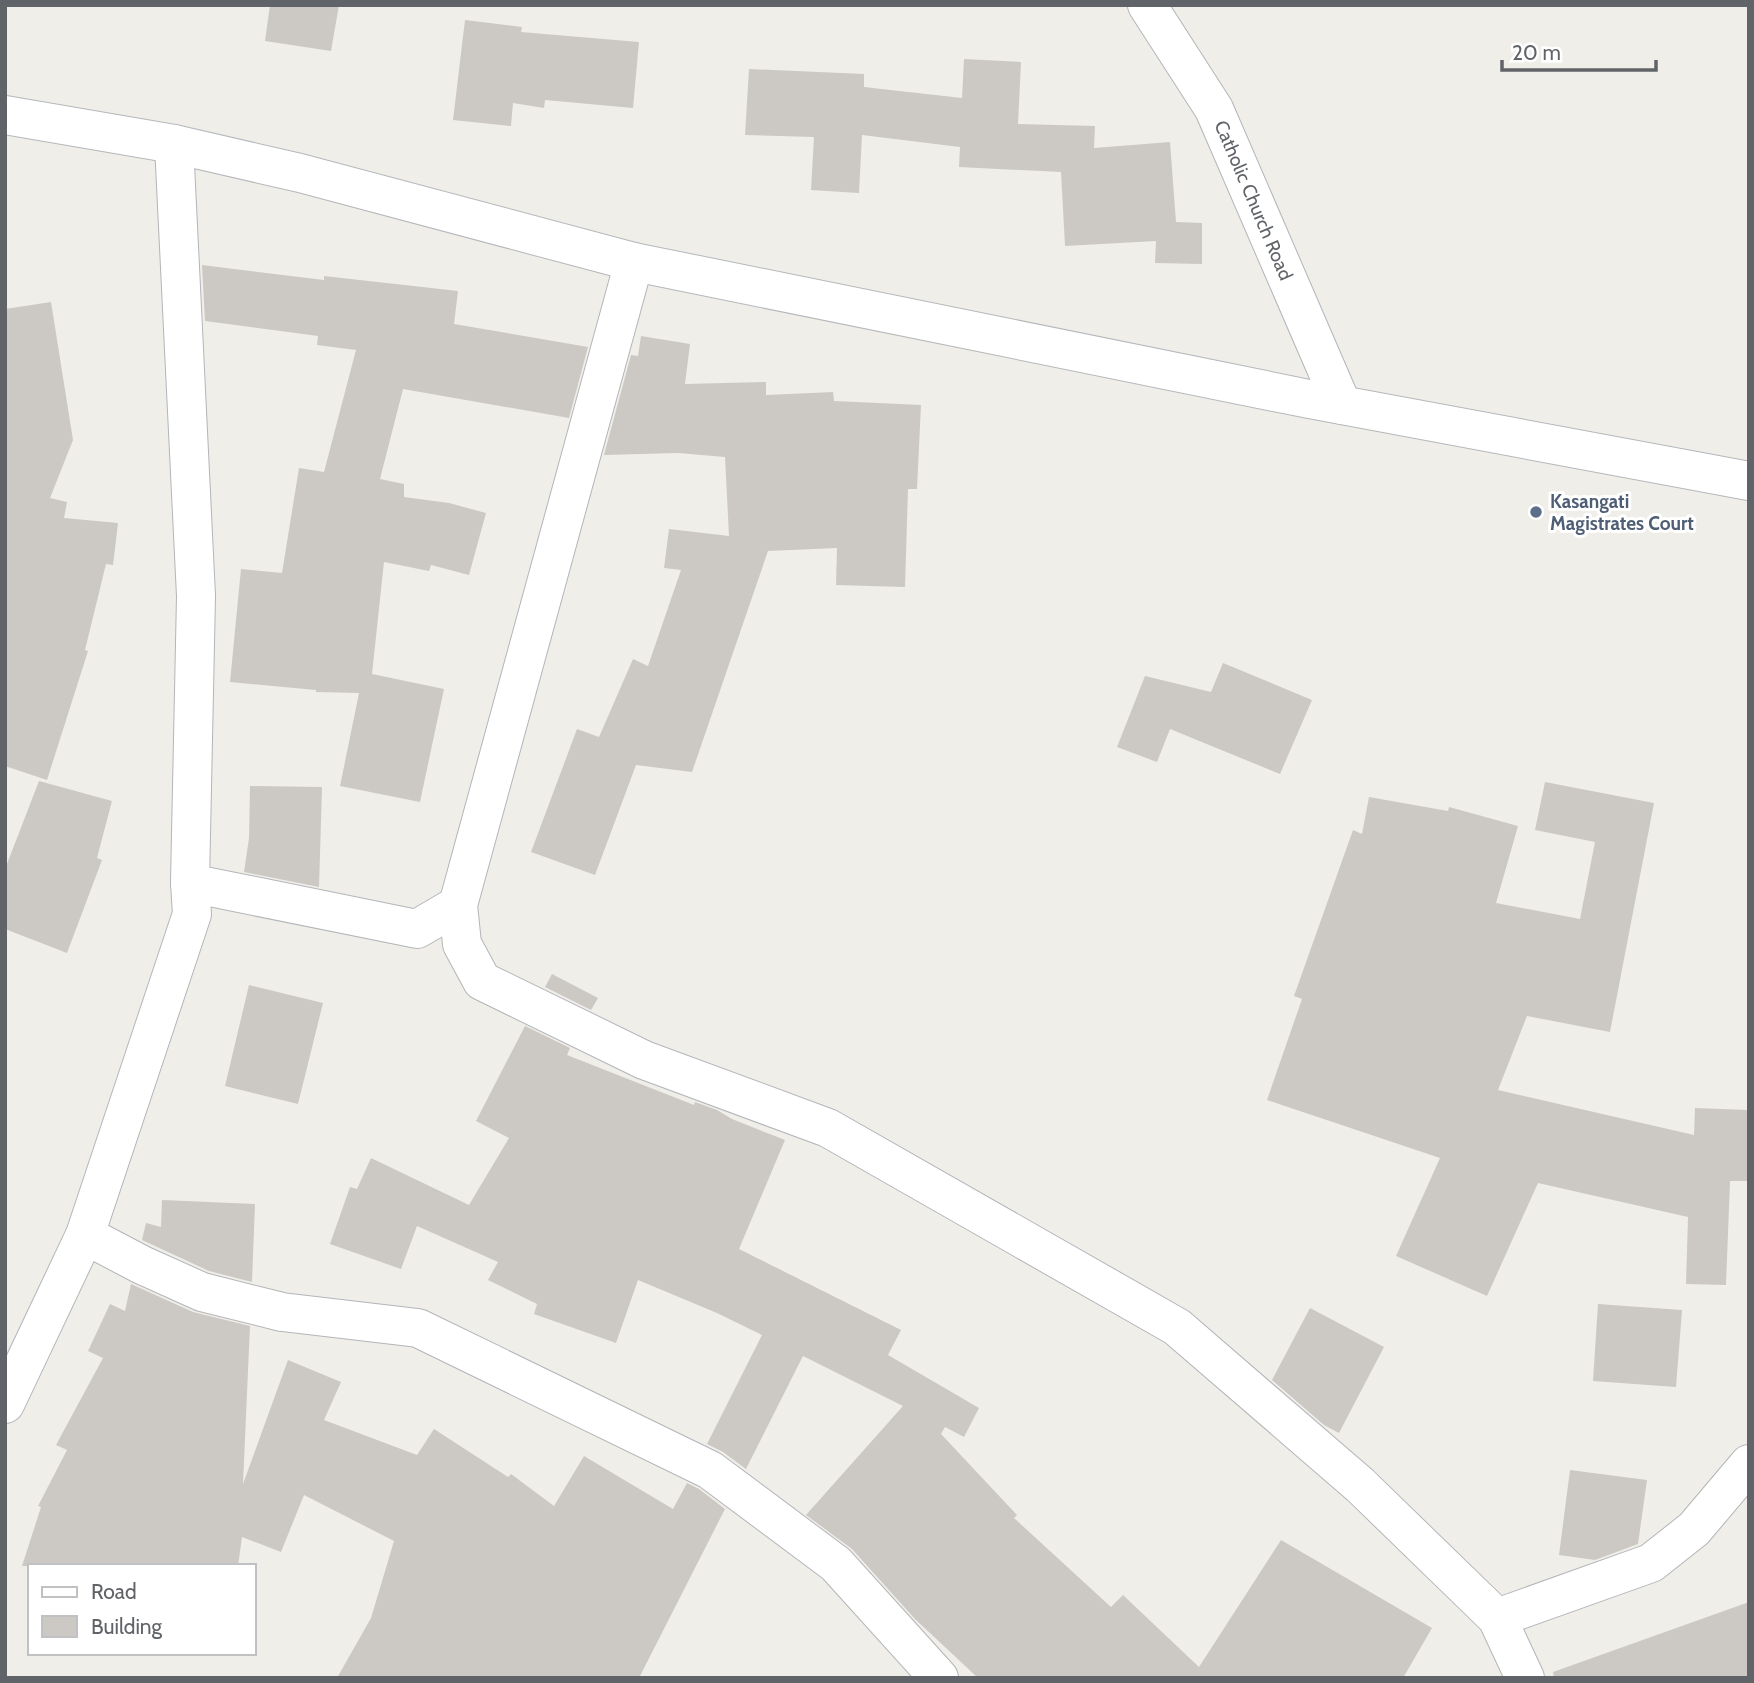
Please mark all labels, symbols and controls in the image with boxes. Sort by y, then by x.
scale bar [1502,28,1656,72]
text: 20 m [1512,40,1561,65]
street label: Catholic Church Road [1209,117,1298,284]
place label: Kasangati Magistrates Court [1550,490,1694,535]
marker: Kasangati Magistrates Court [1528,504,1544,520]
legend [28,1564,256,1655]
text: Road [91,1579,137,1604]
text: Building [91,1614,163,1639]

